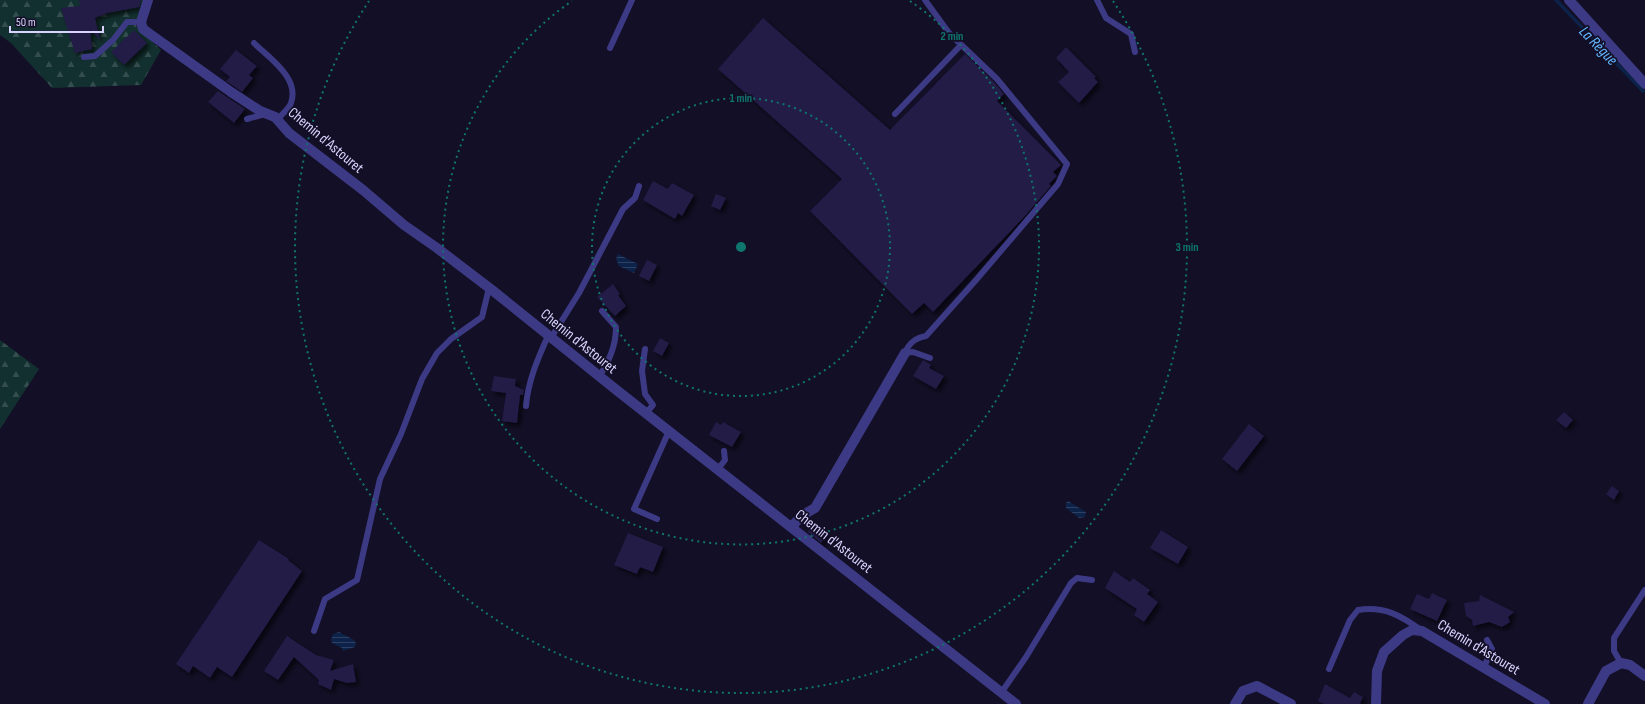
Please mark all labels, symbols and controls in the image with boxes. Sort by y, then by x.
scale bar [10,8,103,34]
text: 50 m [16,15,36,30]
water label: La Règue [1575,22,1621,70]
text: 2 min [941,29,963,44]
text: 1 min [730,91,752,106]
street label: Chemin d'Astouret [284,103,368,178]
centre of rings [734,240,748,254]
text: 3 min [1176,240,1198,255]
street label: Chemin d'Astouret [537,305,621,378]
street label: Chemin d'Astouret [791,505,877,578]
street label: Chemin d'Astouret [1434,615,1524,680]

